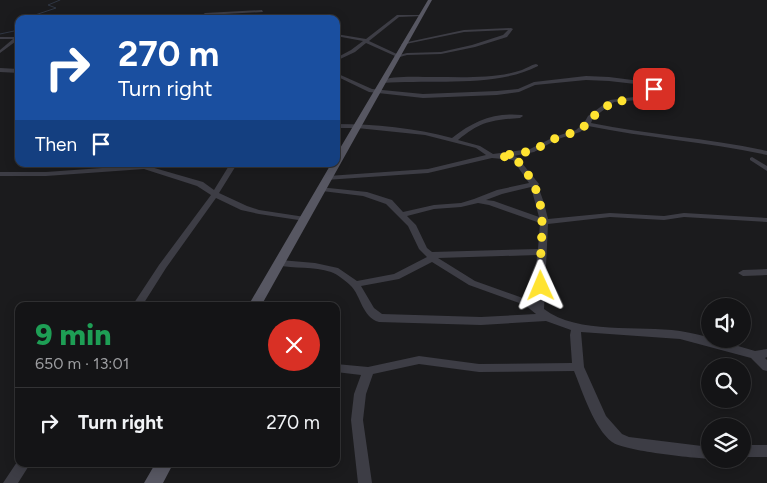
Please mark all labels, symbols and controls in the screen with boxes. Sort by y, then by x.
text: 270 m [118,33,219,75]
icon: right [35,35,100,100]
pin [633,68,675,110]
text: Turn right [118,75,213,102]
icon: arrive [640,75,668,103]
icon: arrive [87,130,115,158]
text: Then [35,133,77,156]
position arrow [514,259,566,311]
map controls [701,298,751,468]
button: sound [701,298,751,348]
text: 9 min [35,316,112,353]
button: close [268,319,320,371]
text: 650 m · 13:01 [35,354,129,373]
button: search [701,358,751,408]
icon: right [35,409,63,437]
text: Turn right [78,411,164,434]
text: 270 m [266,411,320,434]
button: layers [701,418,751,468]

